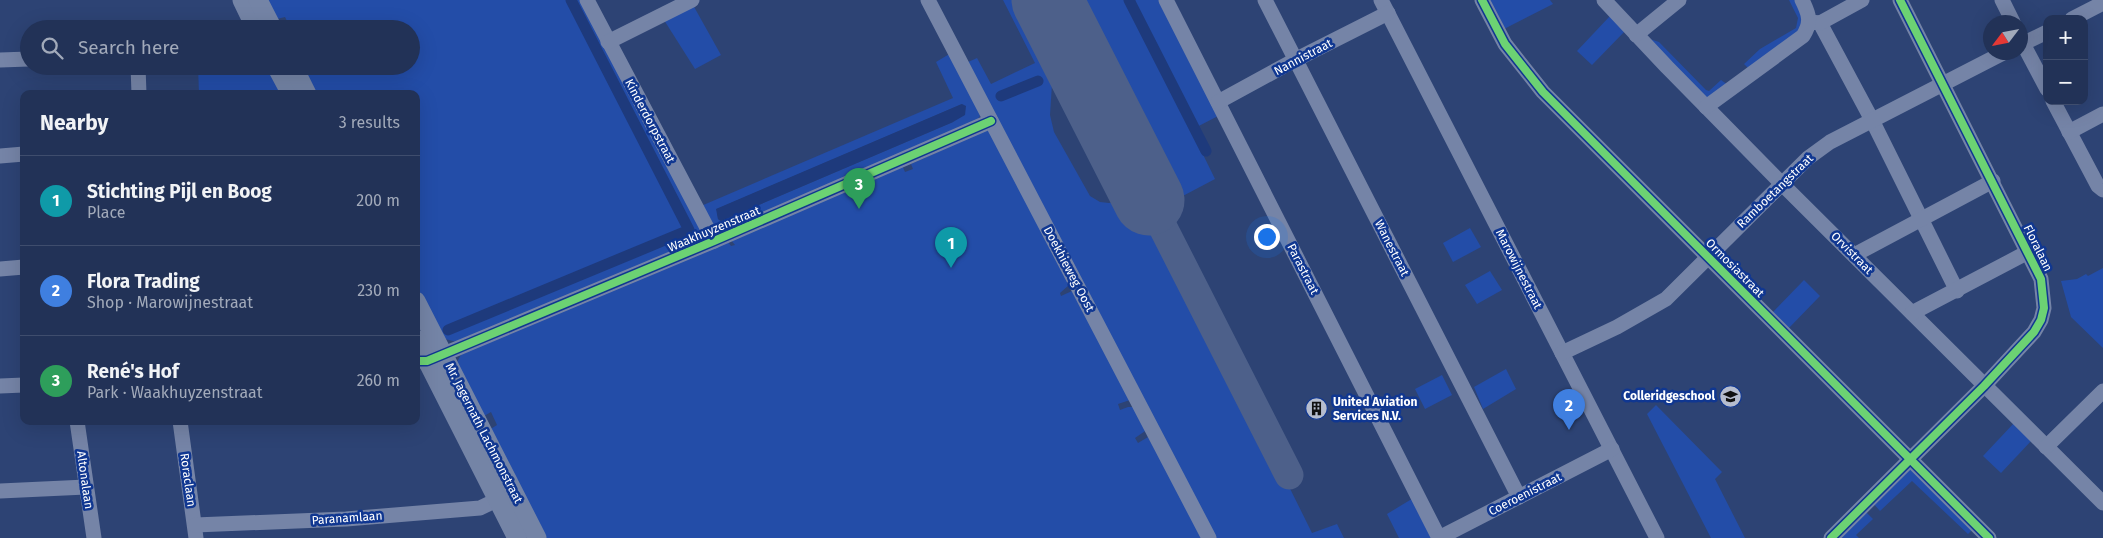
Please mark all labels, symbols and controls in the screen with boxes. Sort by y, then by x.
north arrow [1983,15,2028,60]
map controls [2043,15,2088,105]
button: + [2043,15,2088,60]
search box [20,20,420,75]
icon: search [38,34,66,62]
text: Search here [78,36,179,59]
street label: Nannistraat [1272,36,1335,78]
button: − [2043,60,2088,105]
street label: Kinderdorpstraat [622,77,678,166]
text: Nearby [40,110,108,136]
text: 3 results [339,113,400,132]
street label: Ramboetangstraat [1734,151,1816,231]
pin: 3 [843,168,875,209]
text: Stichting Pijl en Boog [87,180,272,203]
text: 1 [52,191,60,210]
text: 200 m [356,191,400,210]
text: Place [87,203,126,222]
street label: Waakhuyzenstraat [666,203,763,255]
street label: Wanestraat [1372,218,1412,279]
street label: Floralaan [2021,222,2055,274]
street label: Doekhieweg Oost [1041,224,1098,314]
your location [1254,224,1280,250]
pin: 1 [935,227,967,268]
street label: Marowijnestraat [1493,227,1545,312]
street label: Orvistraat [1828,229,1876,277]
street label: Ormosiastraat [1703,236,1768,301]
street label: Parastraat [1284,241,1322,297]
text: Flora Trading [87,270,200,293]
text: 2 [52,281,60,300]
text: 230 m [357,281,400,300]
text: Shop · Marowijnestraat [87,293,253,312]
text: René's Hof [87,360,179,383]
street label: Mr. Jagernath Lachmonstraat [442,361,526,506]
text: 3 [52,371,60,390]
text: 260 m [357,371,400,390]
text: Park · Waakhuyzenstraat [87,383,263,402]
school or university icon: Colleridgeschool [1719,384,1743,408]
pin: 2 [1553,389,1585,430]
place label: Colleridgeschool [1623,389,1715,403]
place label: United Aviation Services N.V. [1333,395,1417,423]
building icon: United Aviation Services N.V. [1305,397,1329,421]
street label: Altonalaan [74,450,96,510]
street label: Roraclaan [177,452,199,508]
street label: Coeroenistraat [1486,469,1564,518]
street label: Paranamlaan [311,509,383,527]

